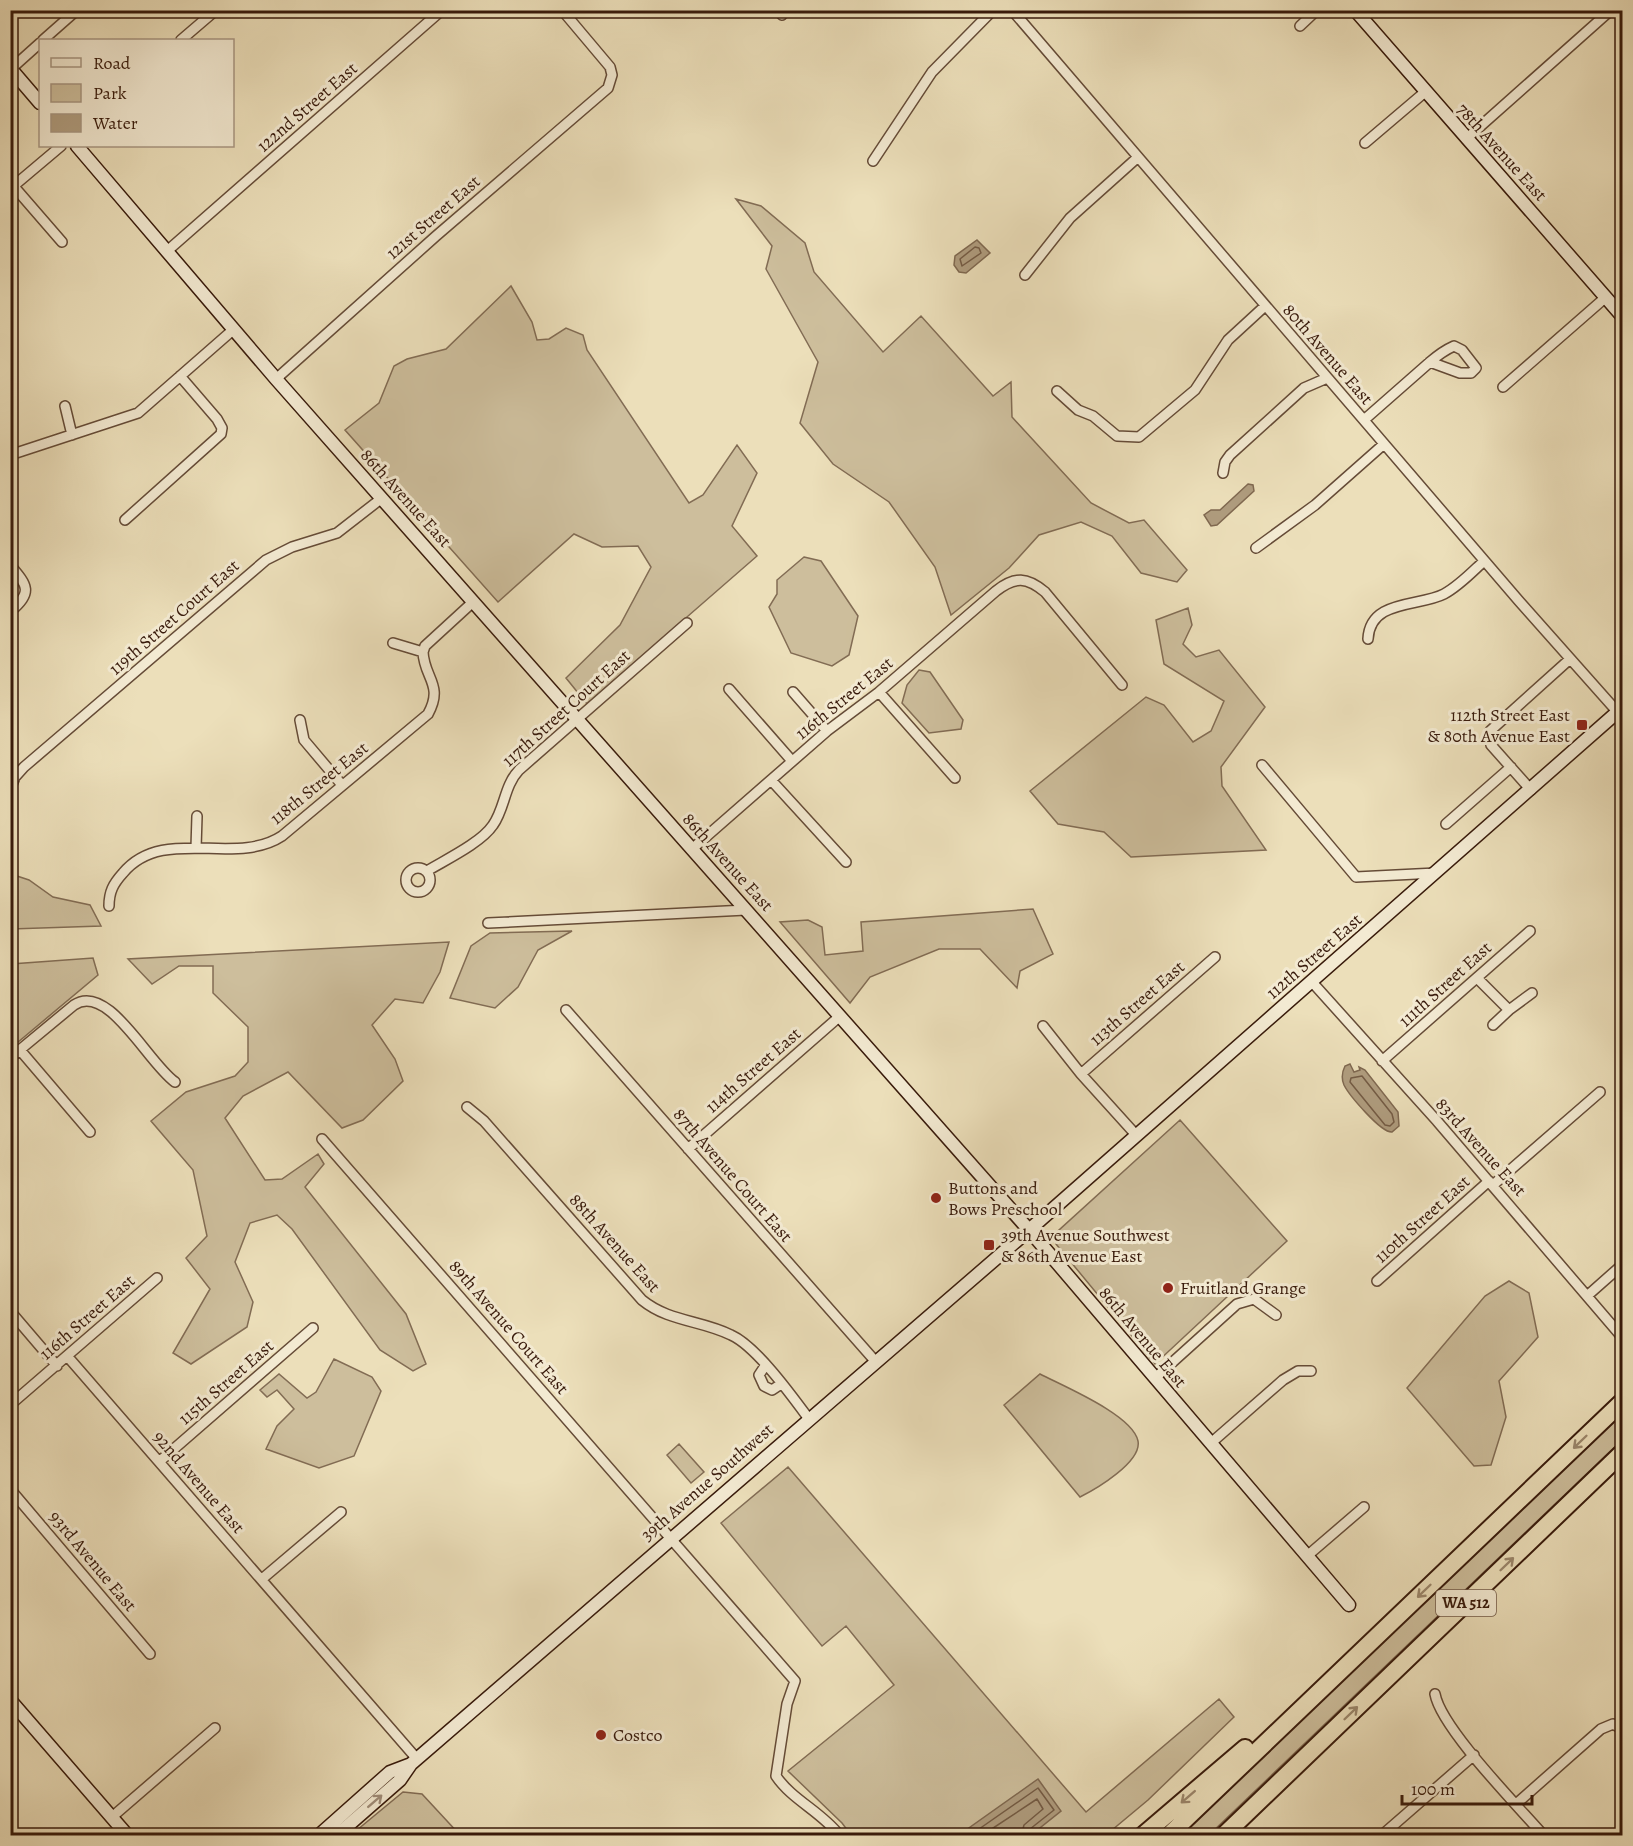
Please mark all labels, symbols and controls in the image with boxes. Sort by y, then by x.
legend [39,39,234,147]
text: Road [93,51,131,75]
street label: 122nd Street East [252,57,362,157]
text: Park [93,81,127,105]
street label: 78th Avenue East [1451,98,1553,206]
text: Water [92,111,138,135]
street label: 121st Street East [381,169,485,265]
street label: 80th Avenue East [1277,298,1379,410]
street label: 86th Avenue East [355,443,457,553]
street label: 119th Street Court East [104,554,244,680]
street label: 117th Street Court East [497,644,635,772]
street label: 116th Street East [790,651,898,745]
place label: 112th Street East & 80th Avenue East [1427,703,1570,748]
marker: 112th Street East & 80th Avenue East [1575,718,1589,732]
street label: 118th Street East [265,736,373,830]
street label: 86th Avenue East [677,807,779,917]
street label: 112th Street East [1261,908,1367,1004]
street label: 111th Street East [1393,936,1497,1032]
street label: 113th Street East [1084,955,1190,1051]
street label: 114th Street East [700,1022,806,1118]
street label: 83rd Avenue East [1430,1092,1532,1202]
street label: 87th Avenue Court East [668,1103,798,1247]
street label: 110th Street East [1369,1170,1475,1268]
place label: Buttons and Bows Preschool [948,1176,1063,1221]
street label: 88th Avenue East [564,1188,666,1298]
marker: Buttons and Bows Preschool [929,1191,943,1205]
place label: 39th Avenue Southwest & 86th Avenue East [1001,1223,1170,1268]
marker: 39th Avenue Southwest & 86th Avenue East [982,1238,996,1252]
street label: 89th Avenue Court East [444,1255,574,1399]
street label: 116th Street East [34,1269,140,1365]
place label: Fruitland Grange [1180,1276,1306,1300]
street label: 86th Avenue East [1094,1281,1192,1393]
marker: Fruitland Grange [1161,1281,1175,1295]
street label: 115th Street East [173,1334,279,1430]
street label: 39th Avenue Southwest [635,1418,779,1546]
street label: 92nd Avenue East [148,1426,250,1539]
one-way arrow [1573,1435,1588,1449]
street label: 93rd Avenue East [44,1506,142,1616]
one-way arrow [1500,1556,1515,1571]
one-way arrow [1417,1584,1432,1598]
road number: WA 512 [1436,1590,1496,1616]
one-way arrow [1344,1706,1359,1720]
place label: Costco [613,1723,662,1747]
marker: Costco [594,1728,608,1742]
scale bar [1402,1768,1532,1806]
text: 100 m [1411,1777,1455,1801]
one-way arrow [1180,1791,1196,1804]
one-way arrow [367,1795,383,1809]

